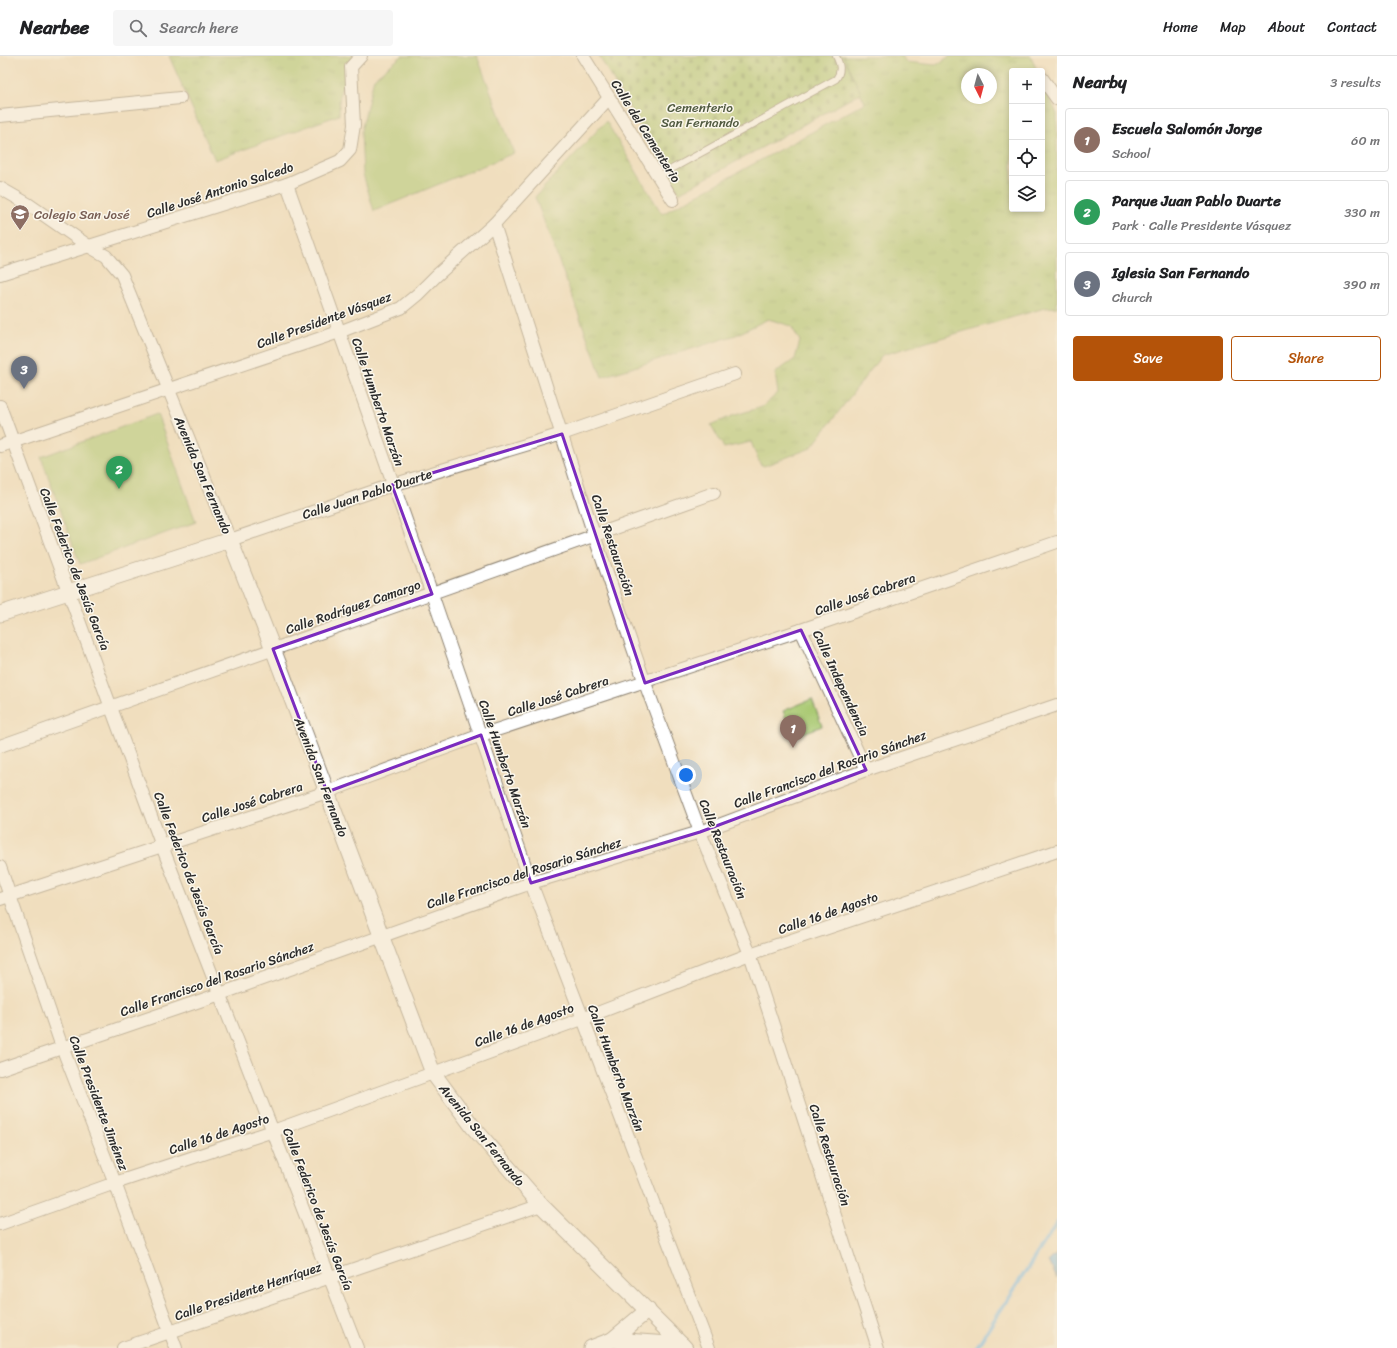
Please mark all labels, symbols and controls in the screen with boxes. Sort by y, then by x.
search box [113,10,393,46]
text: Nearbee [20,11,89,44]
text: Search here [159,15,238,41]
text: Home [1163,15,1198,40]
text: Map [1220,15,1246,40]
text: About [1268,15,1305,40]
text: Contact [1327,15,1377,40]
icon: search [127,17,149,39]
text: Nearby [1073,67,1127,97]
north arrow [961,68,997,104]
map controls [1009,68,1045,212]
button: + [1009,68,1045,104]
text: 3 results [1330,71,1381,94]
street label: Calle del Cementerio [605,75,687,188]
park label: Cementerio San Fernando [661,96,739,134]
button: − [1009,104,1045,140]
text: Escuela Salomón Jorge [1112,116,1262,142]
text: 1 [1084,129,1090,152]
text: 60 m [1351,129,1380,152]
button: locate [1009,140,1045,176]
text: School [1112,142,1150,165]
street label: Calle José Antonio Salcedo [144,155,297,225]
button: layers [1009,176,1045,212]
text: Parque Juan Pablo Duarte [1112,188,1281,214]
text: 2 [1083,201,1091,224]
text: 330 m [1344,201,1380,224]
school or university icon: Colegio San José [9,203,31,231]
place label: Colegio San José [34,203,130,226]
text: Park · Calle Presidente Vásquez [1112,214,1291,237]
text: Iglesia San Fernando [1112,260,1249,286]
text: 3 [1083,273,1091,296]
text: 390 m [1343,273,1380,296]
street label: Calle Presidente Vásquez [253,285,396,355]
text: Church [1112,286,1153,309]
street label: Calle Humberto Marzán [345,334,411,470]
button: Save [1073,336,1223,381]
button: Share [1231,336,1381,381]
pin: 3 [11,356,37,389]
street label: Avenida San Fernando [167,411,239,538]
pin: 2 [106,456,132,489]
street label: Calle Juan Pablo Duarte [299,462,435,526]
street label: Calle Federico de Jesús García [33,484,117,654]
street label: Calle Restauración [585,491,641,599]
street label: Calle José Cabrera [811,566,919,622]
street label: Calle Rodríguez Camargo [282,573,424,641]
street label: Calle Independencia [806,626,876,740]
street label: Calle José Cabrera [504,669,612,723]
street label: Calle Humberto Marzán [472,696,538,832]
street label: Avenida San Fernando [287,713,355,841]
pin: 1 [780,715,806,748]
street label: Calle Francisco del Rosario Sánchez [730,723,931,815]
your location [676,765,696,785]
street label: Calle José Cabrera [198,775,306,829]
street label: Calle Federico de Jesús García [147,788,231,958]
street label: Calle Restauración [692,795,754,903]
street label: Calle Francisco del Rosario Sánchez [423,830,625,915]
street label: Calle 16 de Agosto [775,885,882,941]
street label: Calle Francisco del Rosario Sánchez [117,935,318,1023]
street label: Calle 16 de Agosto [471,996,577,1054]
street label: Calle Humberto Marzán [581,1001,651,1135]
street label: Calle Presidente Jiménez [63,1032,136,1175]
street label: Avenida San Fernando [433,1078,531,1192]
street label: Calle Restauración [803,1101,857,1209]
street label: Calle 16 de Agosto [166,1107,273,1161]
street label: Calle Federico de Jesús García [276,1124,360,1294]
street label: Calle Presidente Henríquez [171,1255,325,1327]

